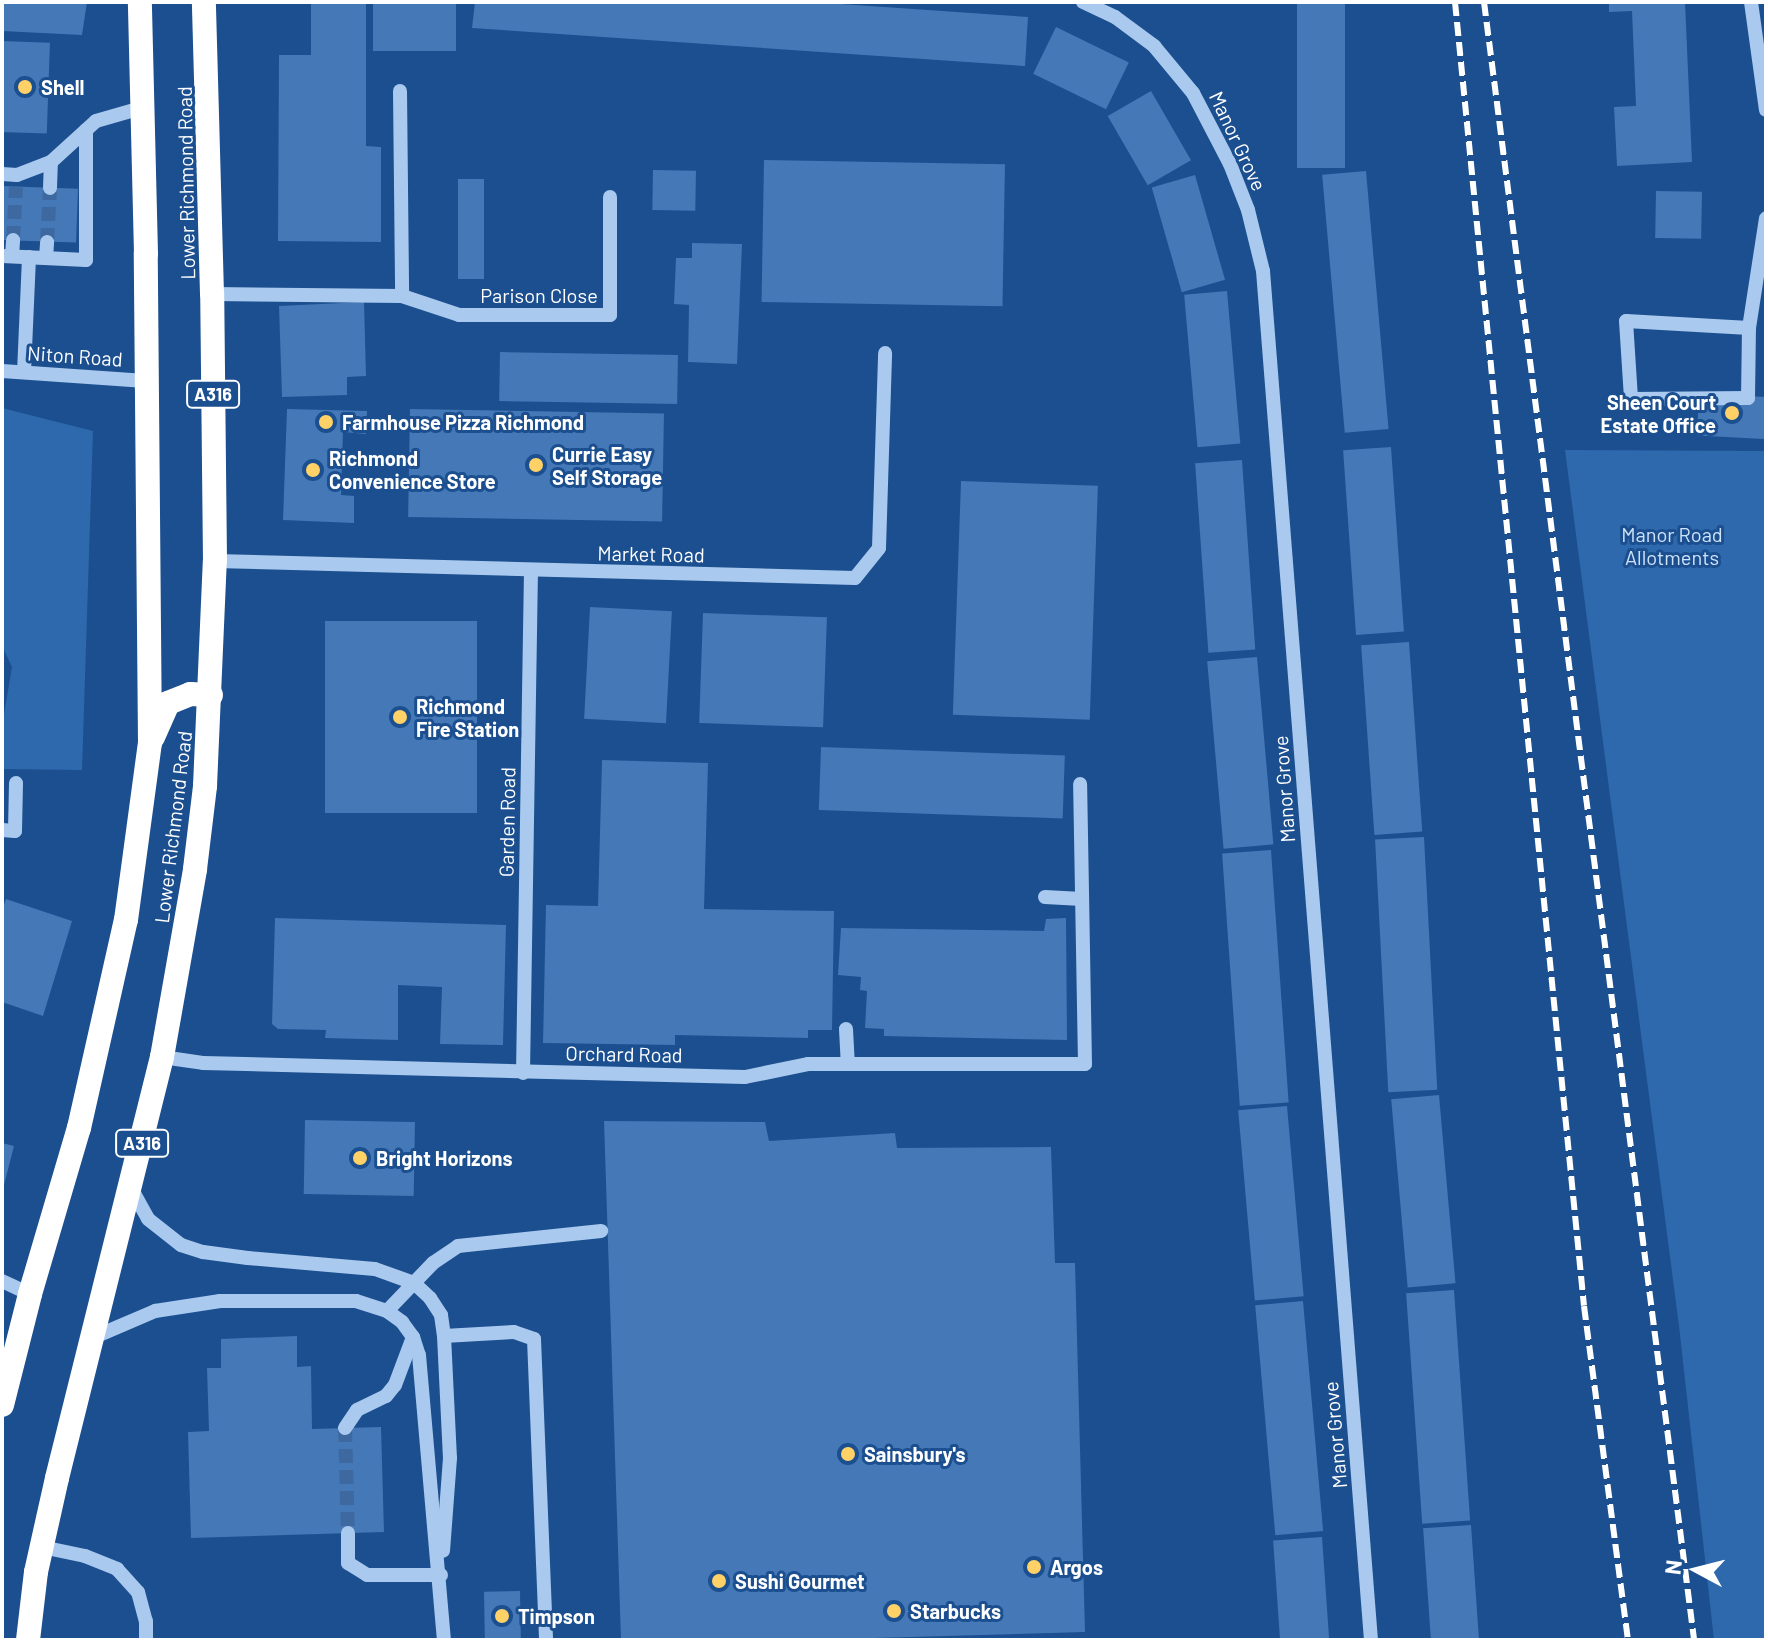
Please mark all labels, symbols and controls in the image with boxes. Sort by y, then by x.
place label: Shell [41,75,84,99]
marker: Shell [16,78,34,96]
street label: Lower Richmond Road [172,86,200,280]
street label: Manor Grove [1204,87,1272,195]
street label: Parison Close [480,283,598,307]
street label: Niton Road [27,341,123,371]
road number: A316 [185,380,241,408]
place label: Sheen Court Estate Office [1601,390,1716,437]
marker: Sheen Court Estate Office [1723,404,1741,422]
place label: Farmhouse Pizza Richmond [342,410,584,434]
marker: Farmhouse Pizza Richmond [317,413,335,431]
place label: Currie Easy Self Storage [552,442,662,489]
place label: Richmond Convenience Store [329,446,496,493]
marker: Currie Easy Self Storage [527,456,545,474]
marker: Richmond Convenience Store [304,461,322,479]
park label: Manor Road Allotments [1621,522,1723,569]
street label: Market Road [597,541,705,567]
place label: Richmond Fire Station [416,694,519,741]
marker: Richmond Fire Station [391,708,409,726]
street label: Lower Richmond Road [149,730,197,924]
street label: Manor Grove [1268,735,1300,843]
street label: Garden Road [494,767,520,877]
street label: Orchard Road [565,1041,683,1067]
road number: A316 [114,1129,170,1157]
place label: Bright Horizons [376,1146,513,1170]
marker: Bright Horizons [351,1149,369,1167]
street label: Manor Grove [1318,1381,1352,1489]
place label: Sainsbury's [864,1442,966,1466]
marker: Sainsbury's [839,1445,857,1463]
north arrow [1656,1530,1736,1610]
place label: Argos [1050,1555,1103,1579]
marker: Argos [1025,1558,1043,1576]
text: N [1658,1558,1686,1576]
place label: Sushi Gourmet [735,1569,865,1593]
marker: Sushi Gourmet [710,1572,728,1590]
place label: Starbucks [910,1599,1001,1623]
marker: Starbucks [885,1602,903,1620]
place label: Timpson [518,1604,595,1628]
marker: Timpson [493,1607,511,1625]

